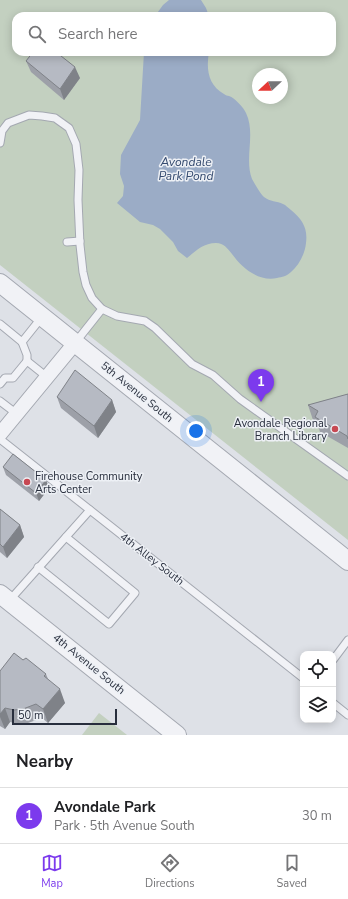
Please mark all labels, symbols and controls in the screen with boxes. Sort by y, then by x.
search box [12,12,336,56]
icon: search [26,23,48,45]
text: Search here [58,24,138,44]
north arrow [252,68,288,104]
water label: Avondale Park Pond [159,154,213,184]
street label: 5th Avenue South [98,358,176,426]
pin: 1 [248,369,274,402]
place label: Avondale Regional Branch Library [234,416,328,444]
your location [186,421,206,441]
marker: Avondale Regional Branch Library [330,424,340,434]
place label: Firehouse Community Arts Center [35,469,143,497]
marker: Firehouse Community Arts Center [22,477,32,487]
street label: 4th Alley South [117,529,187,589]
street label: 4th Avenue South [50,630,128,698]
map controls [300,651,336,723]
button: locate [300,651,336,687]
button: layers [300,687,336,723]
scale bar [12,707,117,726]
text: 50 m [18,708,43,723]
text: Nearby [16,750,73,773]
text: Avondale Park [54,797,156,817]
text: 1 [25,807,33,825]
text: 30 m [302,807,332,825]
text: Park · 5th Avenue South [54,817,195,835]
tab: Map [41,852,63,891]
tab: Directions [145,852,195,891]
tab: Saved [277,852,307,891]

